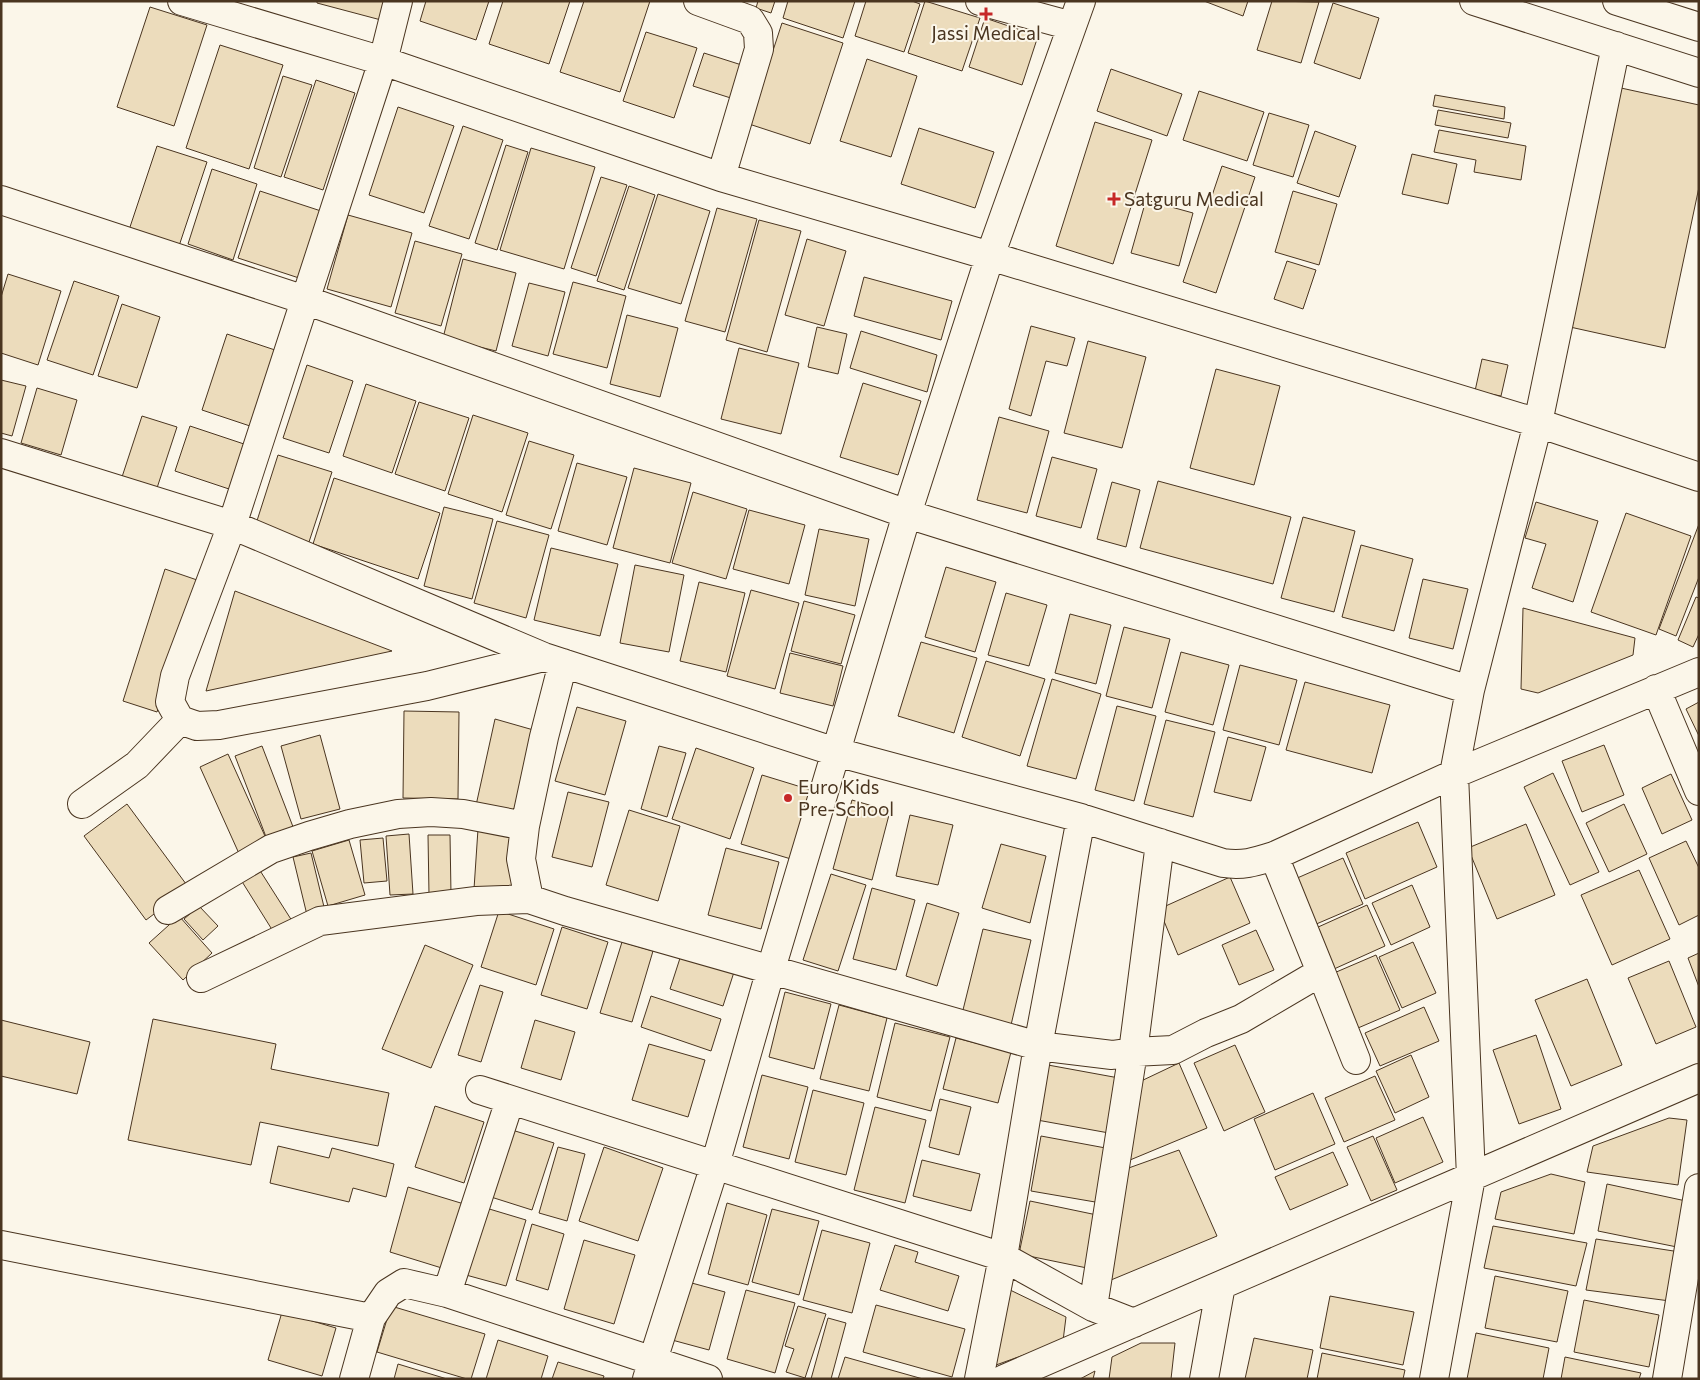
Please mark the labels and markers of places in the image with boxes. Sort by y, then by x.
marker: Jassi Medical [980,8,992,20]
place label: Jassi Medical [931,21,1041,44]
place label: Satguru Medical [1124,187,1264,210]
marker: Satguru Medical [1108,193,1120,205]
place label: Euro Kids Pre-School [798,775,894,820]
marker: Euro Kids Pre-School [782,792,794,804]

